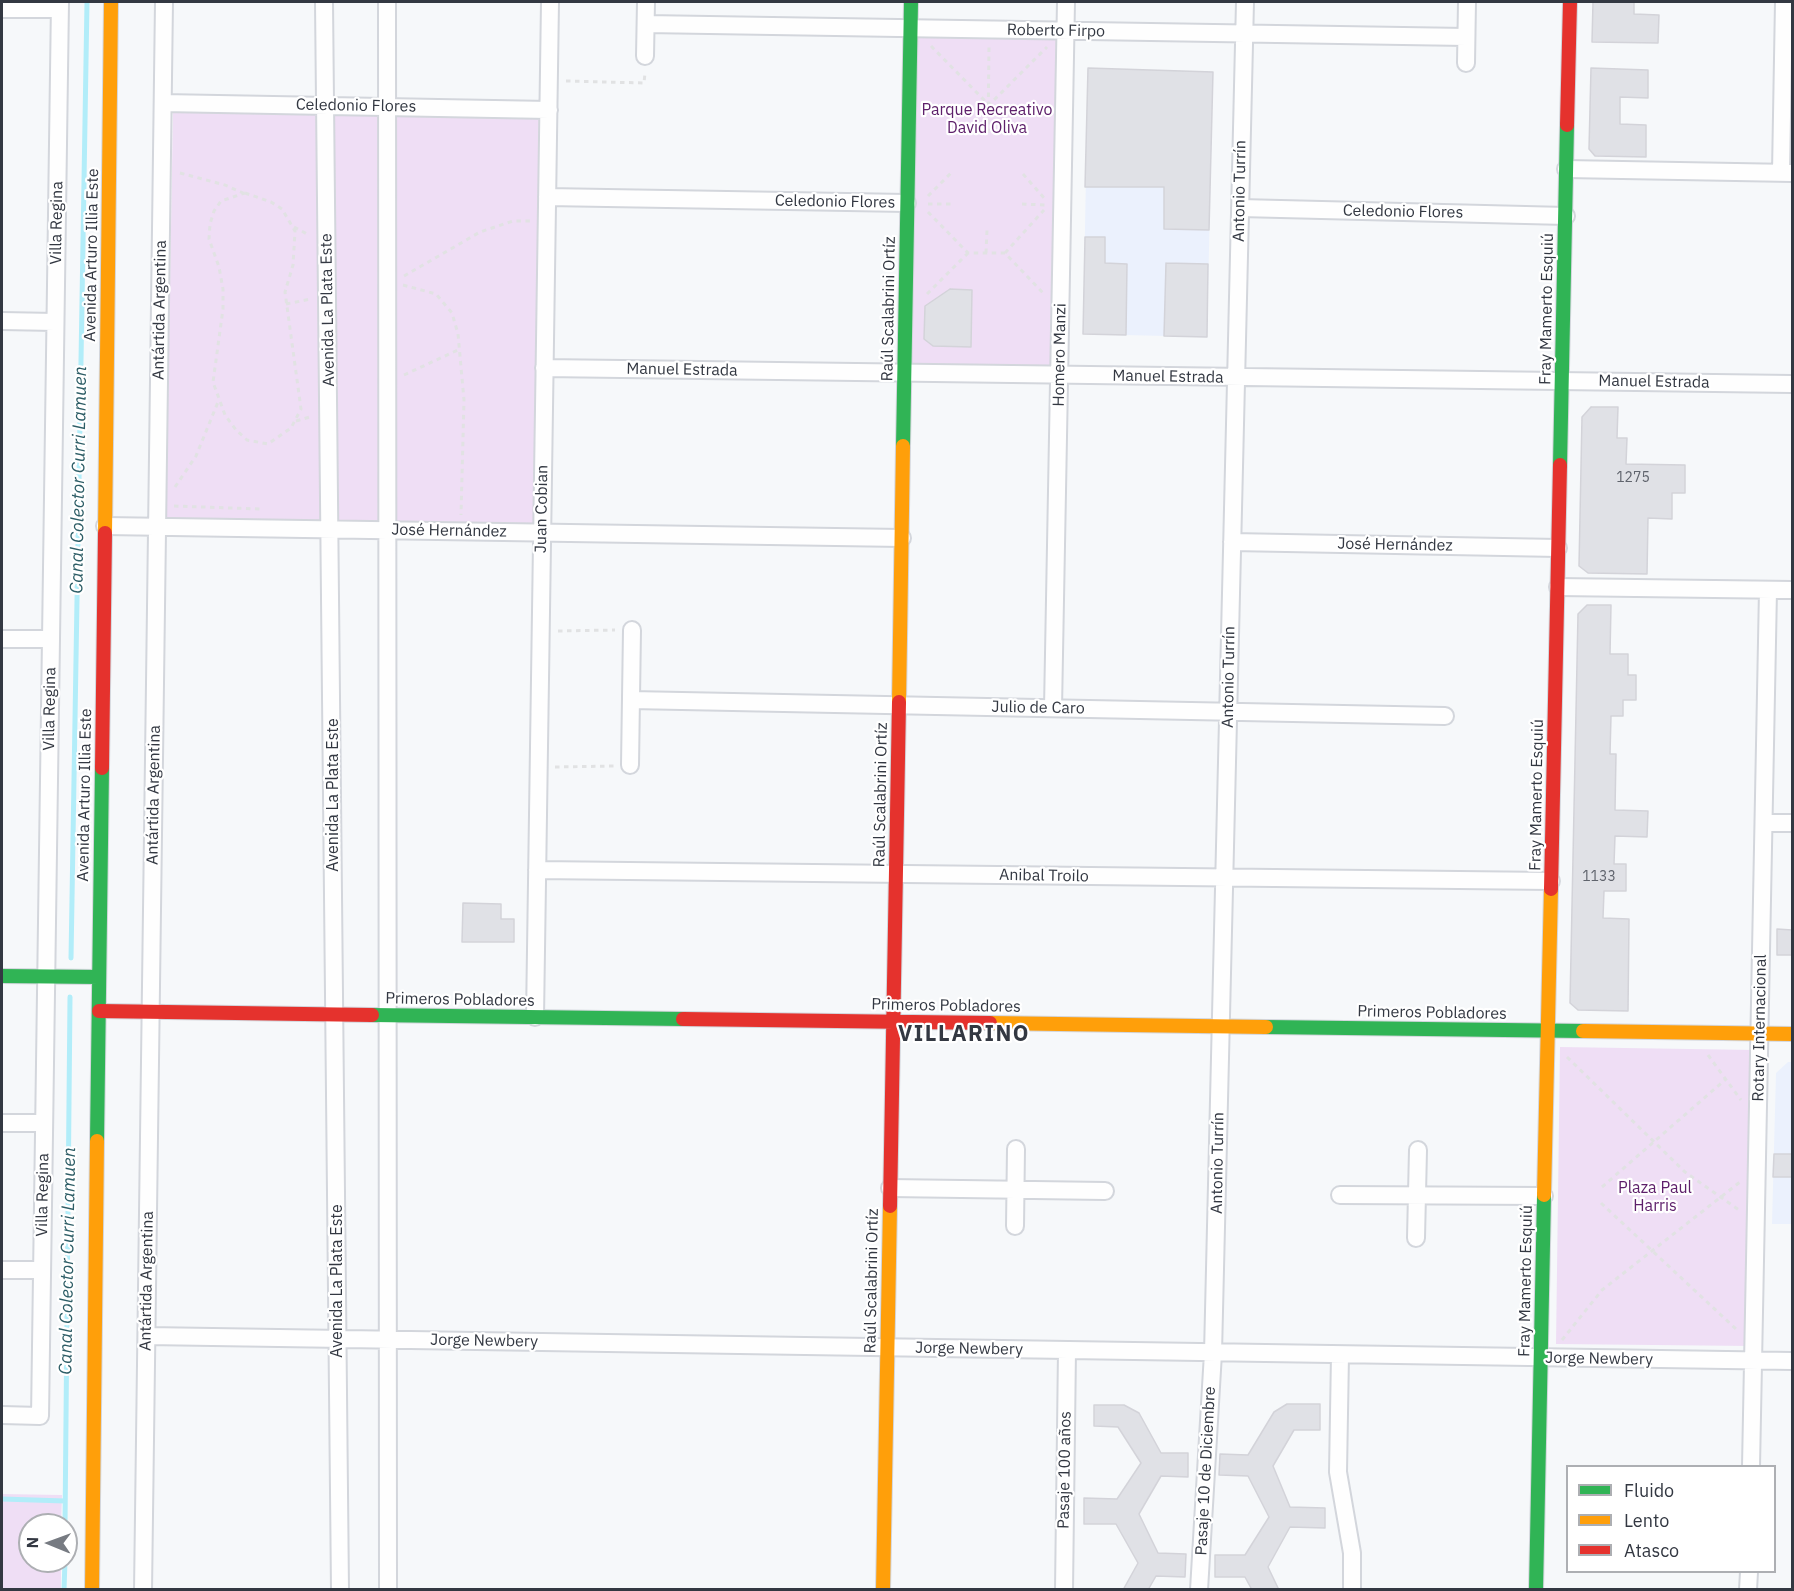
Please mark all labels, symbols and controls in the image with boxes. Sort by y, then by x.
street label: Roberto Firpo [1007,21,1105,41]
street label: Celedonio Flores [296,95,416,117]
park label: Parque Recreativo David Oliva [921,100,1053,138]
street label: Antonio Turrín [1230,140,1250,242]
street label: Avenida Arturo Illia Este [81,168,103,342]
street label: Villa Regina [47,181,67,265]
street label: Celedonio Flores [775,191,895,213]
street label: Celedonio Flores [1343,201,1463,223]
street label: Avenida La Plata Este [317,233,339,387]
street label: Fray Mamerto Esquiú [1536,233,1558,385]
street label: Raúl Scalabrini Ortíz [878,236,900,382]
street label: Antártida Argentina [149,240,171,380]
street label: Homero Manzi [1049,303,1071,407]
street label: Manuel Estrada [626,359,738,381]
water label: Canal Colector Curri Lamuen [66,366,92,594]
street label: Manuel Estrada [1112,366,1224,388]
street label: Manuel Estrada [1598,371,1710,393]
street label: Juan Cobian [532,465,552,553]
house number: 1275 [1616,470,1650,486]
street label: José Hernández [391,520,507,542]
street label: José Hernández [1337,534,1453,556]
street label: Antonio Turrín [1219,626,1239,728]
street label: Villa Regina [40,667,60,751]
street label: Julio de Caro [991,698,1085,718]
street label: Avenida Arturo Illia Este [74,708,96,882]
street label: Avenida La Plata Este [323,718,343,872]
street label: Fray Mamerto Esquiú [1526,719,1548,871]
street label: Raúl Scalabrini Ortíz [870,722,892,868]
street label: Antártida Argentina [143,725,165,865]
street label: Anibal Troilo [999,866,1089,886]
house number: 1133 [1582,869,1616,885]
street label: Rotary Internacional [1749,954,1771,1102]
street label: Primeros Pobladores [385,989,535,1011]
street label: Primeros Pobladores [871,995,1021,1017]
street label: Primeros Pobladores [1357,1002,1507,1024]
district label: VILLARINO [898,1022,1030,1048]
street label: Antonio Turrín [1208,1112,1228,1214]
water label: Canal Colector Curri Lamuen [55,1147,81,1375]
street label: Villa Regina [33,1153,53,1237]
park label: Plaza Paul Harris [1618,1178,1692,1216]
street label: Avenida La Plata Este [327,1204,347,1358]
street label: Fray Mamerto Esquiú [1515,1205,1537,1357]
street label: Raúl Scalabrini Ortíz [861,1208,883,1354]
street label: Antártida Argentina [136,1211,158,1351]
street label: Jorge Newbery [430,1330,538,1352]
street label: Jorge Newbery [915,1338,1023,1360]
street label: Jorge Newbery [1545,1348,1653,1370]
street label: Pasaje 10 de Diciembre [1192,1386,1220,1556]
street label: Pasaje 100 años [1054,1411,1076,1529]
legend [1566,1465,1776,1573]
text: Fluido [1624,1479,1674,1502]
text: Lento [1624,1509,1669,1532]
north arrow [18,1513,78,1573]
text: N [22,1537,42,1549]
text: Atasco [1624,1539,1679,1562]

